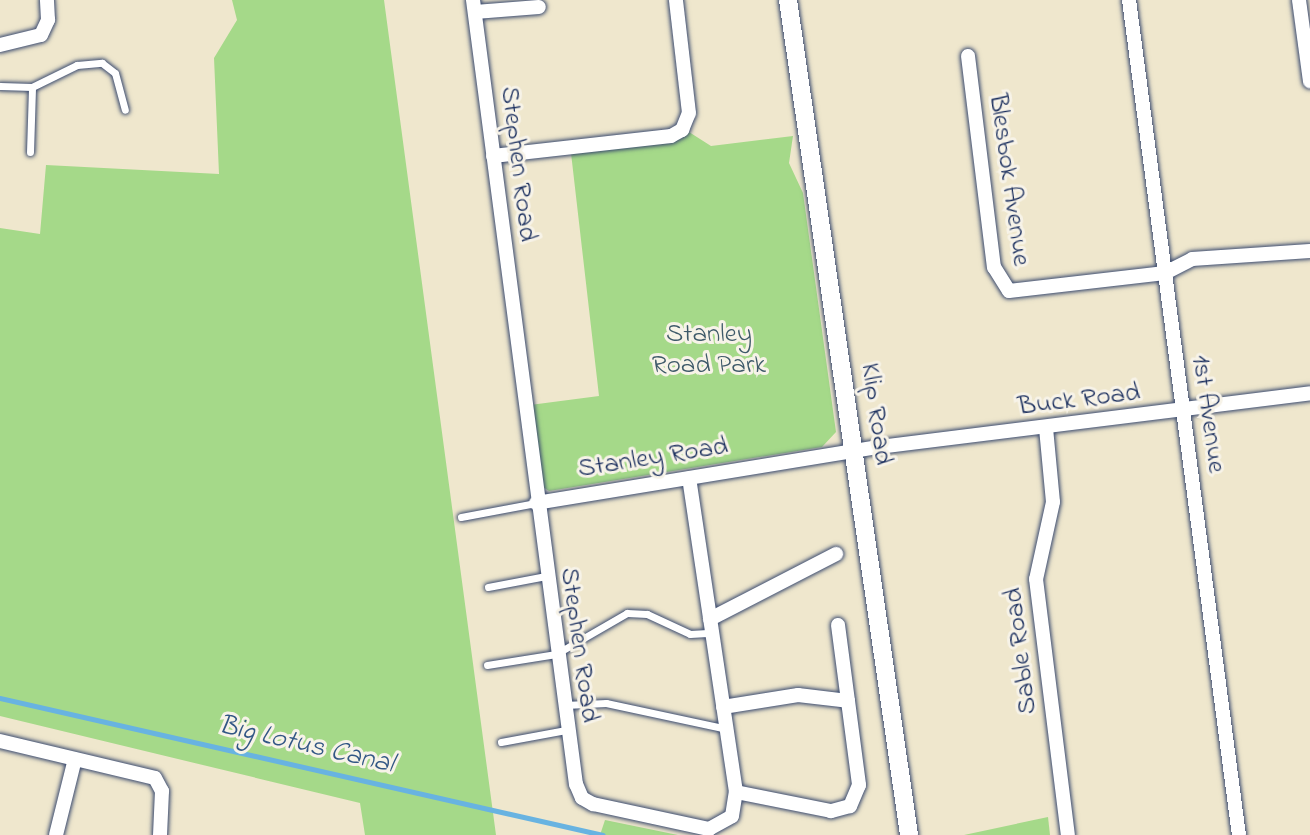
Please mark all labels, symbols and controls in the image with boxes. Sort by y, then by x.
street label: Stephen Road [492,85,544,243]
street label: Blesbok Avenue [981,92,1037,268]
park label: Stanley Road Park [652,318,766,381]
street label: 1st Avenue [1184,353,1232,475]
street label: Klip Road [853,361,899,467]
street label: Buck Road [1016,376,1142,424]
street label: Stanley Road [576,430,730,486]
street label: Stephen Road [552,565,606,725]
street label: Sable Road [997,586,1045,716]
water label: Big Lotus Canal [215,709,397,783]

